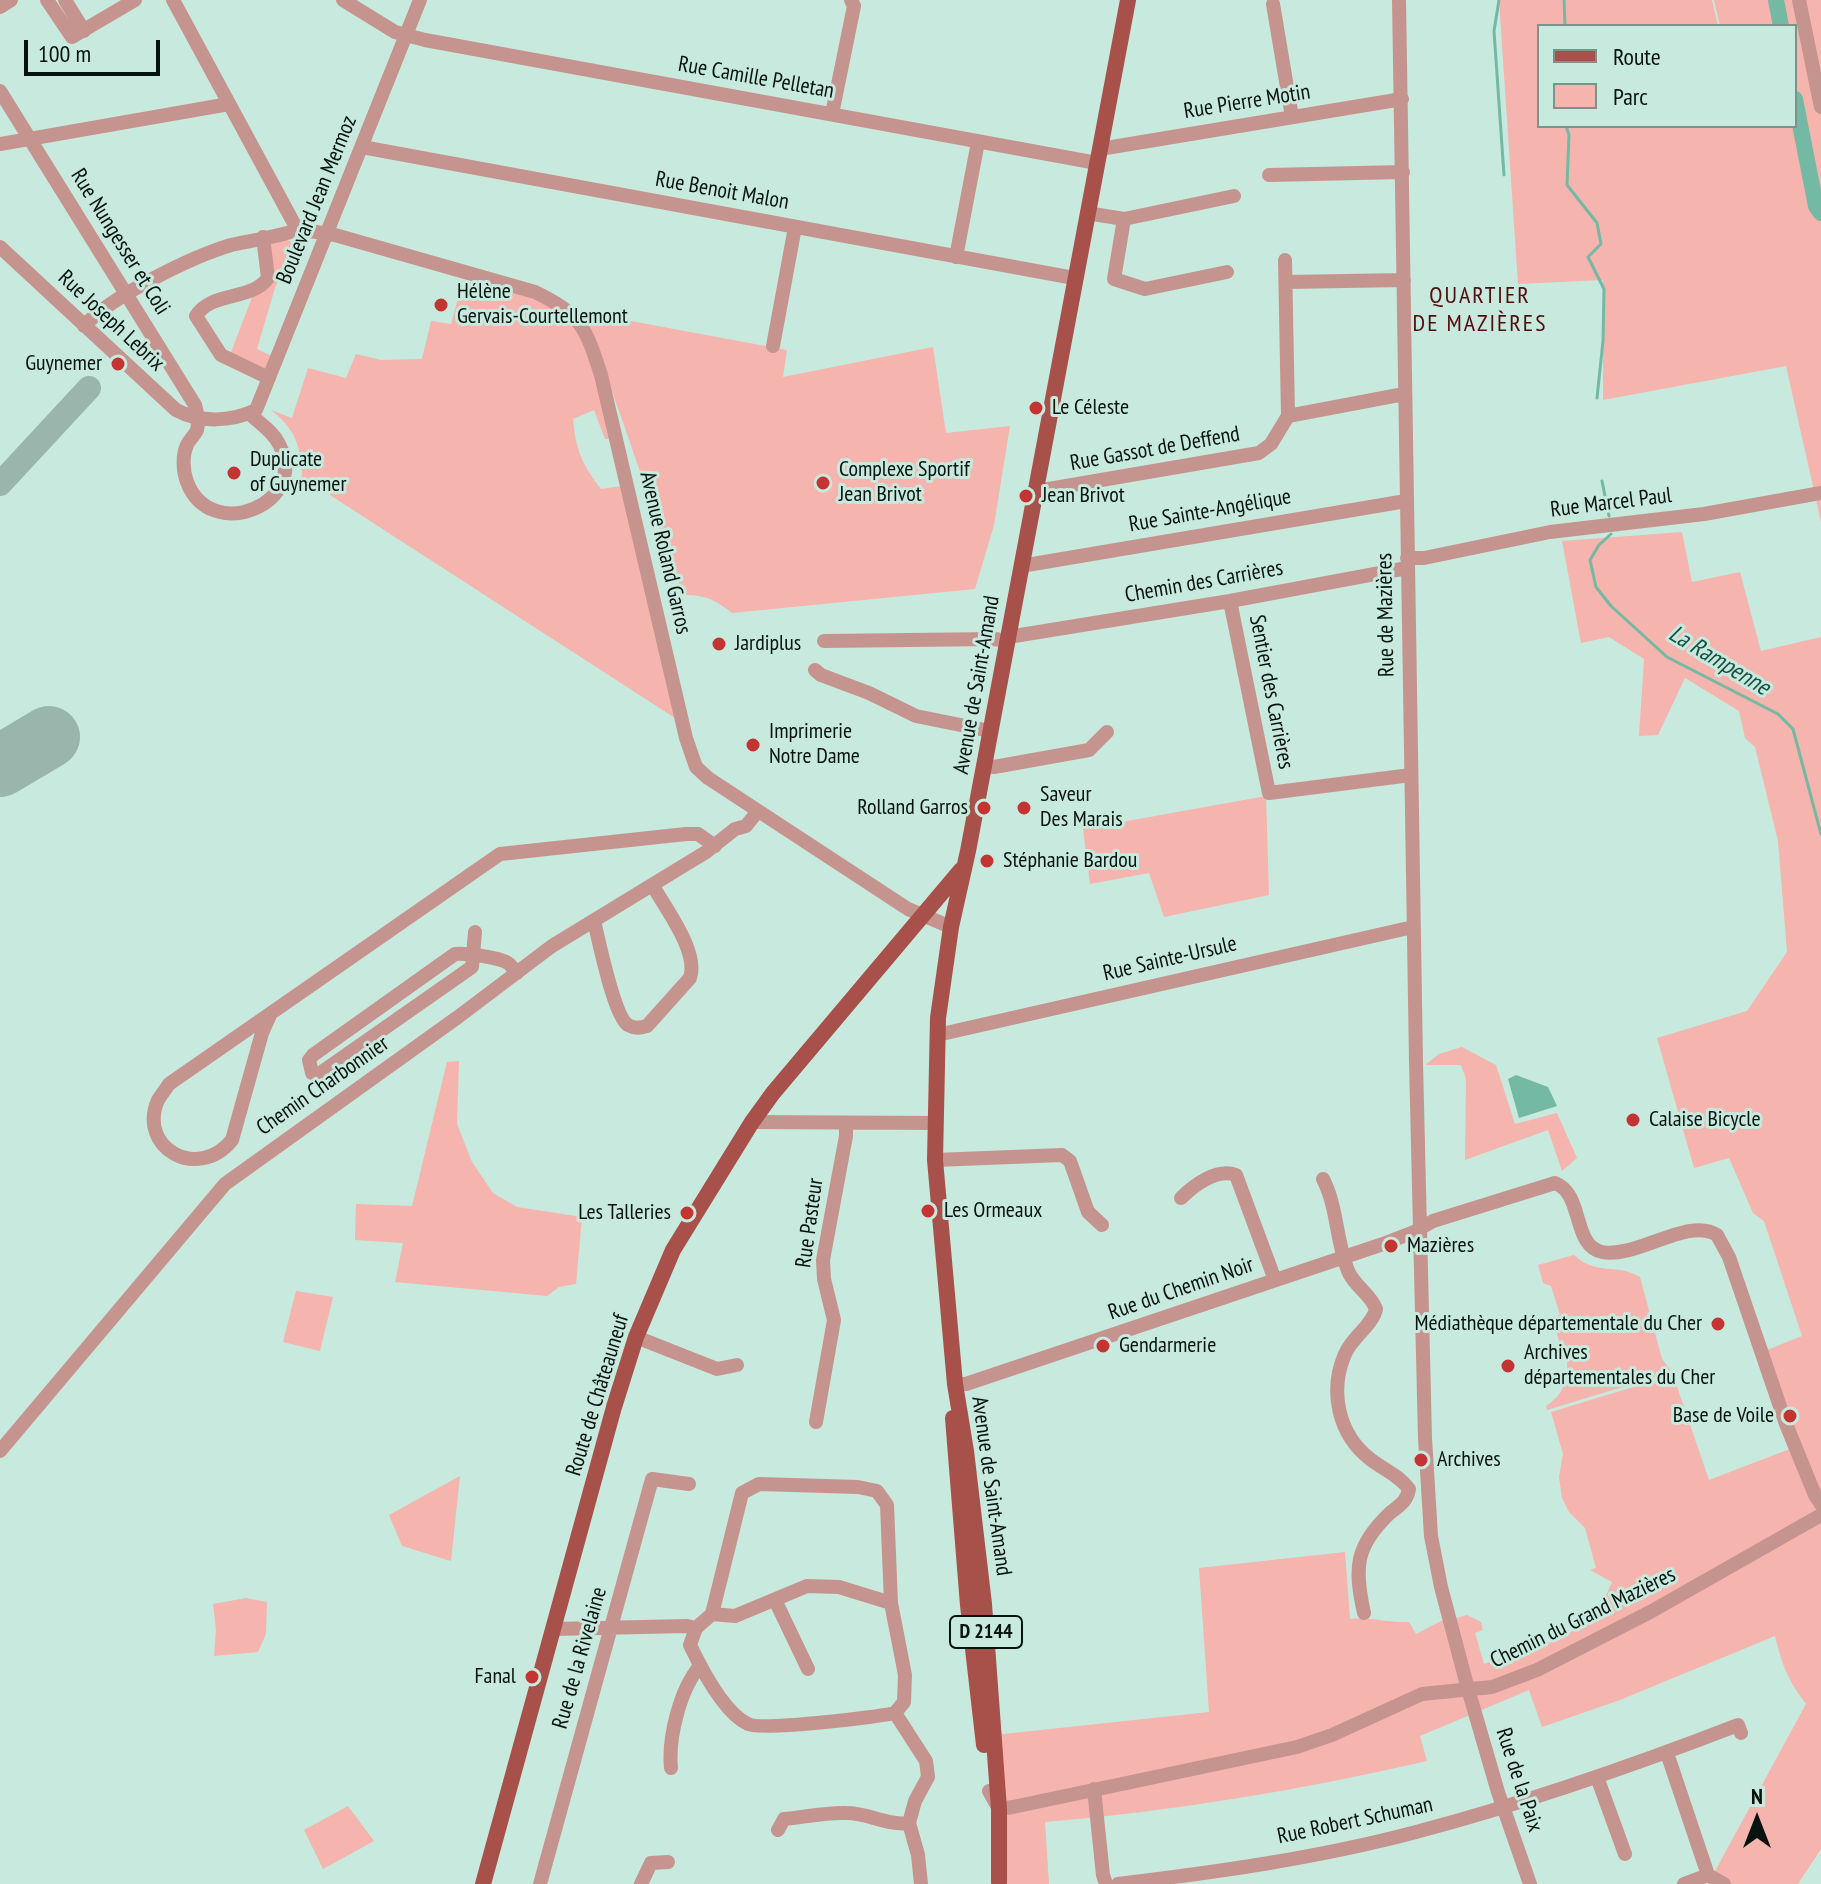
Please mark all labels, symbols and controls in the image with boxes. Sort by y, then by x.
scale bar [28,24,164,74]
legend [1537,24,1797,128]
text: 100 m [38,38,91,69]
text: Route [1613,41,1661,72]
street label: Rue Camille Pelletan [676,51,836,105]
street label: Rue Pierre Motin [1182,79,1312,125]
text: Parc [1613,81,1648,112]
street label: Boulevard Jean Mermoz [271,112,363,288]
street label: Rue Nungesser et Coli [65,164,175,320]
street label: Rue Benoit Malon [653,166,791,216]
street label: Rue Joseph Lebrix [52,265,170,377]
place label: Hélène Gervais-Courtellemont [457,279,628,330]
district label: QUARTIER DE MAZIÈRES [1413,282,1547,338]
marker: Hélène Gervais-Courtellemont [432,296,450,314]
place label: Guynemer [25,351,102,377]
marker: Guynemer [109,355,127,373]
place label: Le Céleste [1052,395,1129,421]
marker: Le Céleste [1027,399,1045,417]
street label: Rue Gassot de Deffend [1068,421,1242,477]
place label: Duplicate of Guynemer [250,447,346,498]
place label: Complexe Sportif Jean Brivot [839,457,970,508]
marker: Duplicate of Guynemer [225,464,243,482]
street label: Avenue Roland Garros [633,469,697,637]
marker: Complexe Sportif Jean Brivot [814,474,832,492]
street label: Rue Marcel Paul [1549,482,1673,524]
place label: Jean Brivot [1042,483,1125,509]
street label: Rue Sainte-Angélique [1127,484,1293,538]
marker: Jean Brivot [1017,487,1035,505]
street label: Rue de Mazières [1372,553,1400,677]
street label: Chemin des Carrières [1123,555,1285,609]
street label: Avenue de Saint-Amand [948,594,1006,776]
street label: Sentier des Carrières [1243,613,1299,771]
water label: La Rampenne [1663,620,1775,702]
place label: Jardiplus [735,631,801,657]
marker: Jardiplus [710,635,728,653]
place label: Imprimerie Notre Dame [769,719,860,770]
marker: Imprimerie Notre Dame [744,736,762,754]
place label: Saveur Des Marais [1040,782,1123,834]
place label: Rolland Garros [857,795,968,821]
marker: Rolland Garros [975,799,993,817]
marker: Saveur Des Marais [1015,799,1033,817]
place label: Stéphanie Bardou [1003,848,1137,874]
marker: Stéphanie Bardou [978,852,996,870]
street label: Rue Sainte-Ursule [1101,931,1239,987]
street label: Chemin Charbonnier [252,1031,394,1141]
place label: Calaise Bicycle [1649,1107,1761,1133]
marker: Calaise Bicycle [1624,1111,1642,1129]
street label: Rue Pasteur [791,1177,829,1269]
place label: Les Ormeaux [944,1198,1042,1224]
place label: Les Talleries [578,1200,671,1226]
marker: Les Ormeaux [919,1202,937,1220]
marker: Les Talleries [678,1204,696,1222]
place label: Mazières [1407,1233,1474,1259]
marker: Mazières [1382,1237,1400,1255]
street label: Rue du Chemin Noir [1105,1252,1257,1326]
street label: Route de Châteauneuf [561,1311,635,1479]
place label: Médiathèque départementale du Cher [1414,1311,1702,1337]
marker: Médiathèque départementale du Cher [1709,1315,1727,1333]
place label: Gendarmerie [1119,1333,1216,1359]
marker: Gendarmerie [1094,1337,1112,1355]
place label: Archives départementales du Cher [1524,1340,1715,1392]
marker: Archives départementales du Cher [1499,1357,1517,1375]
street label: Avenue de Saint-Amand [965,1395,1017,1577]
place label: Base de Voile [1673,1403,1774,1429]
marker: Base de Voile [1781,1407,1799,1425]
place label: Archives [1437,1447,1501,1473]
marker: Archives [1412,1451,1430,1469]
street label: Chemin du Grand Mazières [1486,1562,1680,1674]
street label: Rue de la Rivelaine [547,1584,613,1732]
road number: D 2144 [950,1616,1022,1648]
place label: Fanal [475,1664,516,1690]
marker: Fanal [523,1668,541,1686]
street label: Rue de la Paix [1490,1725,1548,1835]
north arrow [1717,1780,1797,1860]
text: N [1751,1782,1763,1810]
street label: Rue Robert Schuman [1275,1792,1435,1850]

